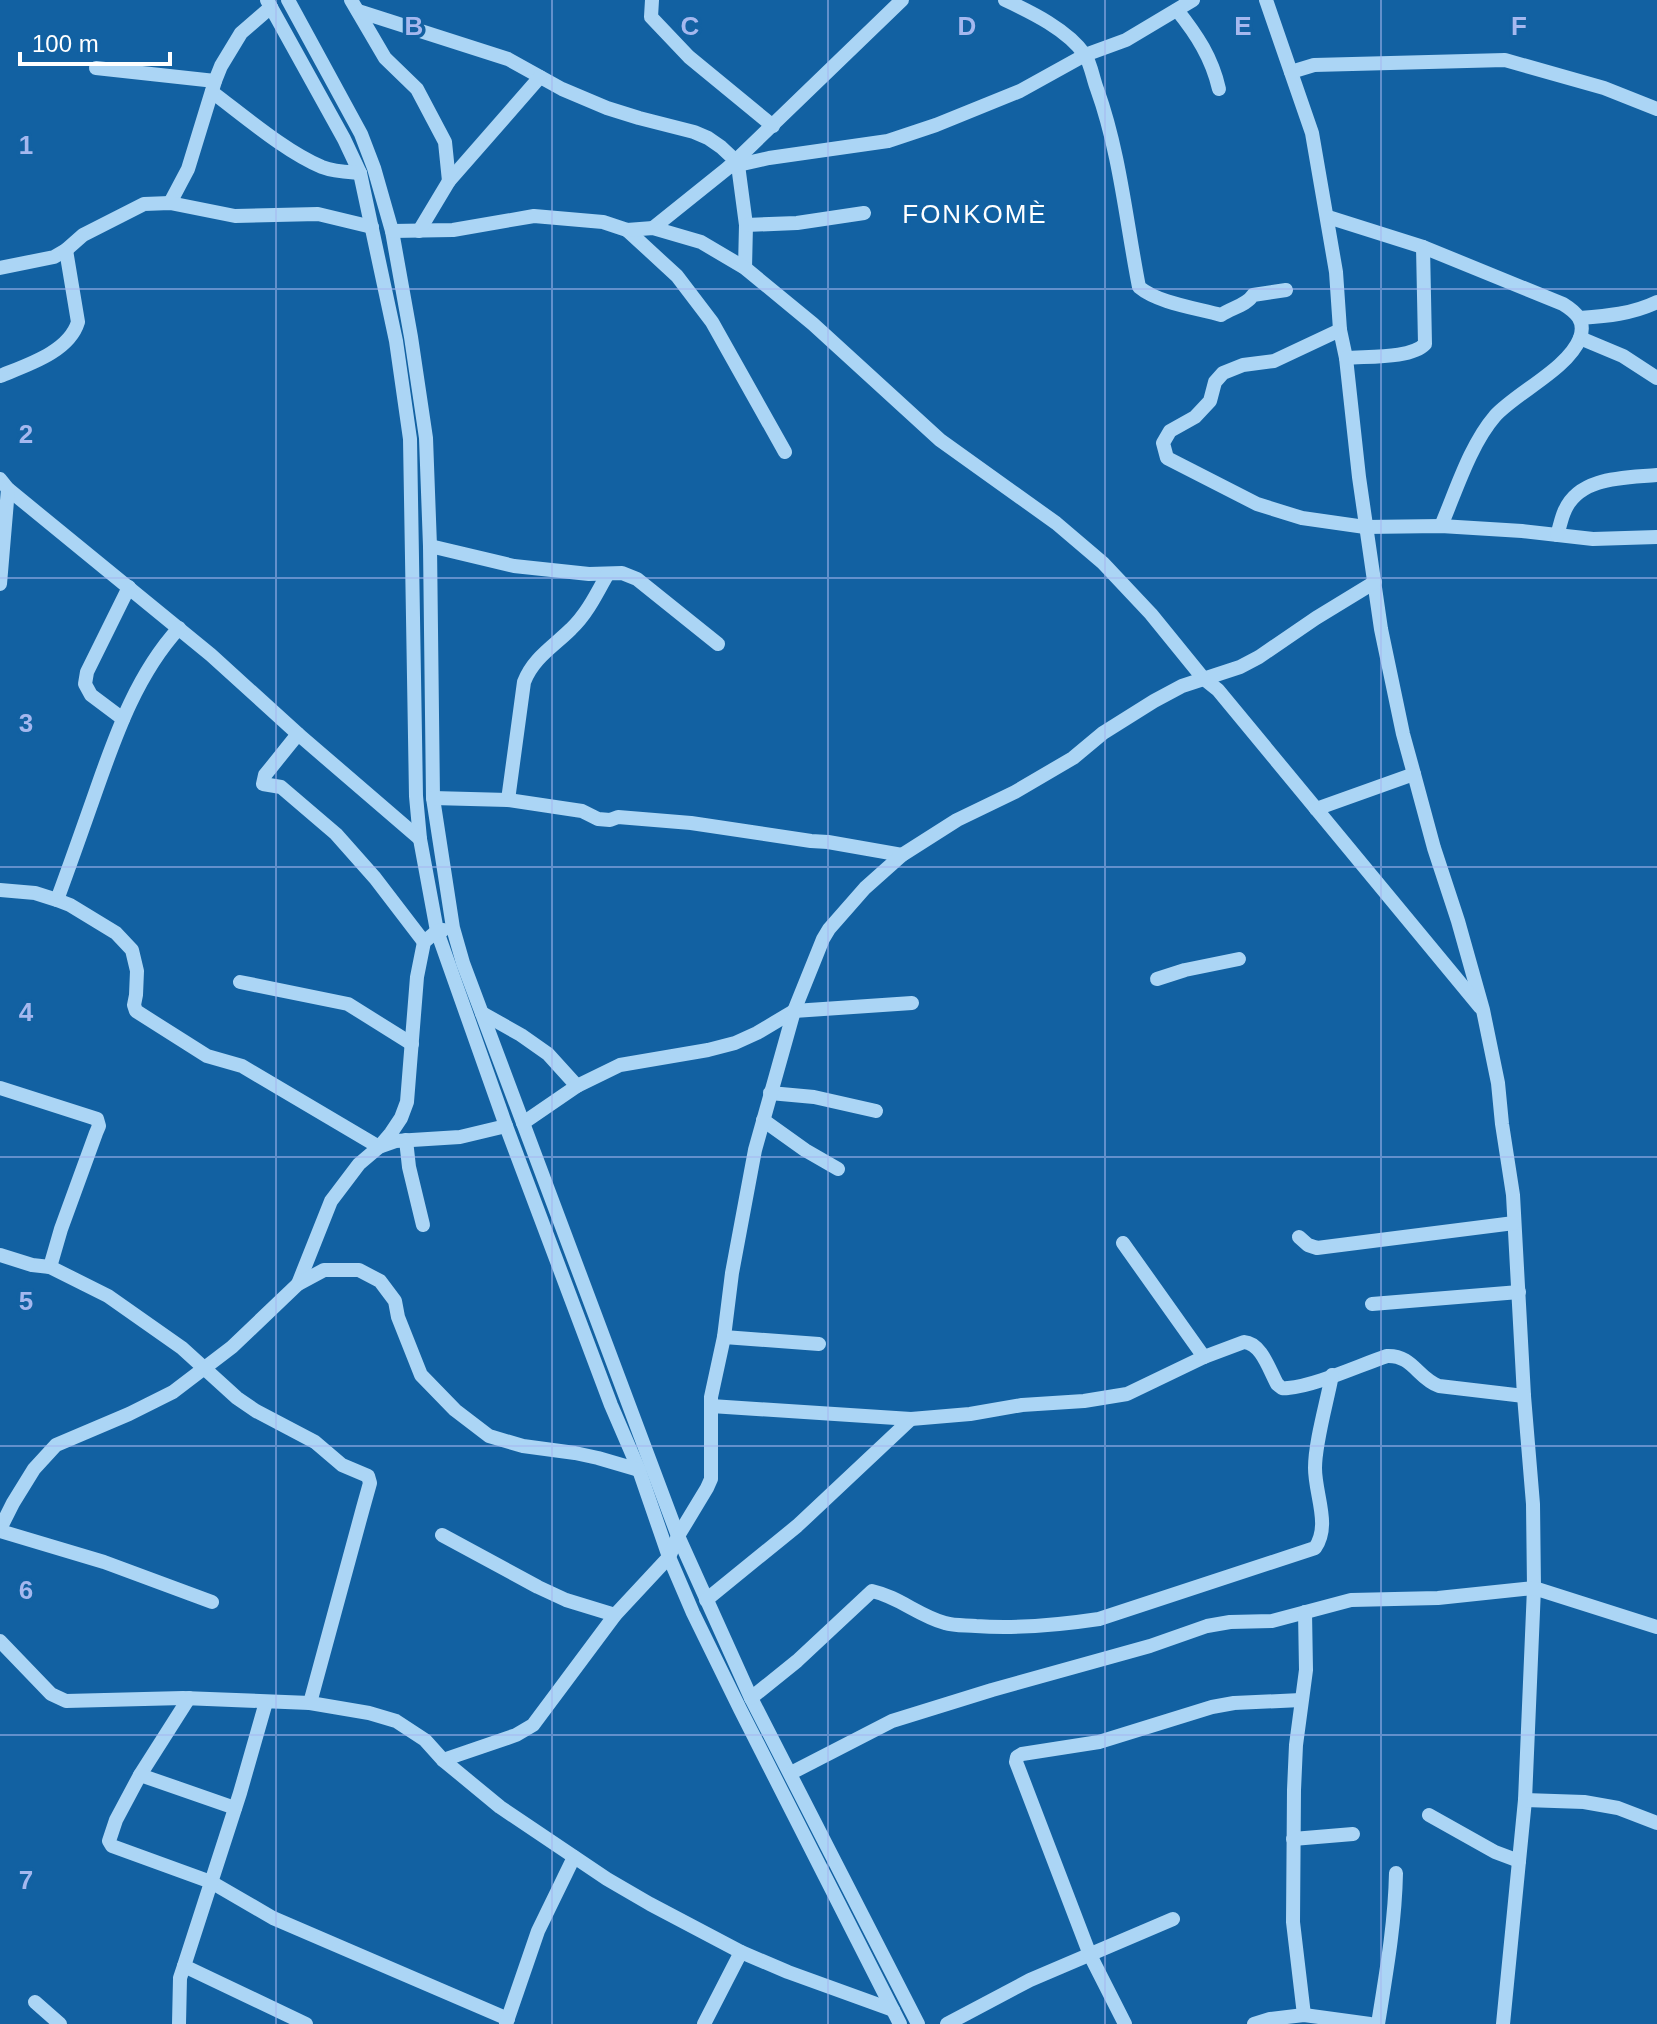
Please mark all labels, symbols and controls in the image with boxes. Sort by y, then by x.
text: B [405,11,423,41]
text: C [681,11,700,41]
text: D [958,11,976,41]
text: E [1234,11,1252,41]
text: F [1511,11,1527,41]
scale bar [20,16,170,66]
text: 100 m [32,30,99,57]
text: 1 [19,130,33,160]
district label: FONKOMÈ [902,199,1048,229]
text: 2 [19,419,33,449]
text: 3 [19,708,33,738]
text: 4 [19,997,34,1027]
text: 5 [19,1286,33,1316]
text: 6 [19,1575,33,1605]
text: 7 [19,1865,33,1895]

